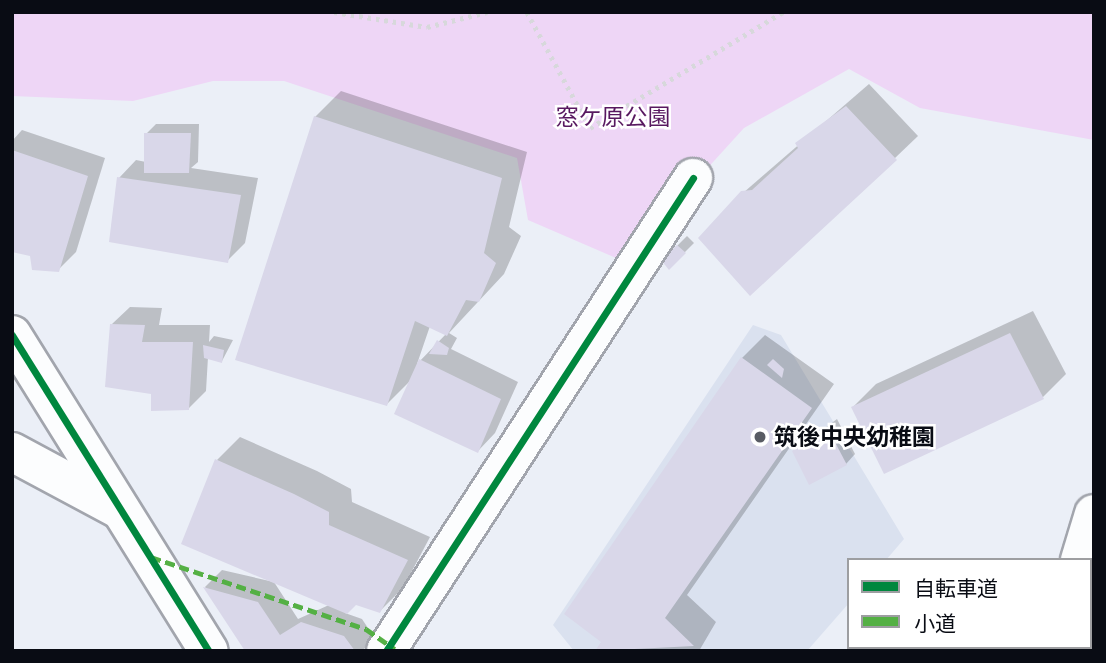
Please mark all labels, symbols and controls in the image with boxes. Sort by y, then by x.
park label: 窓ケ原公園 [556,103,670,131]
place label: 筑後中央幼稚園 [774,423,935,451]
marker: 筑後中央幼稚園 [752,429,768,445]
legend [847,558,1092,649]
text: 自転車道 [914,576,998,601]
text: 小道 [914,611,956,636]

